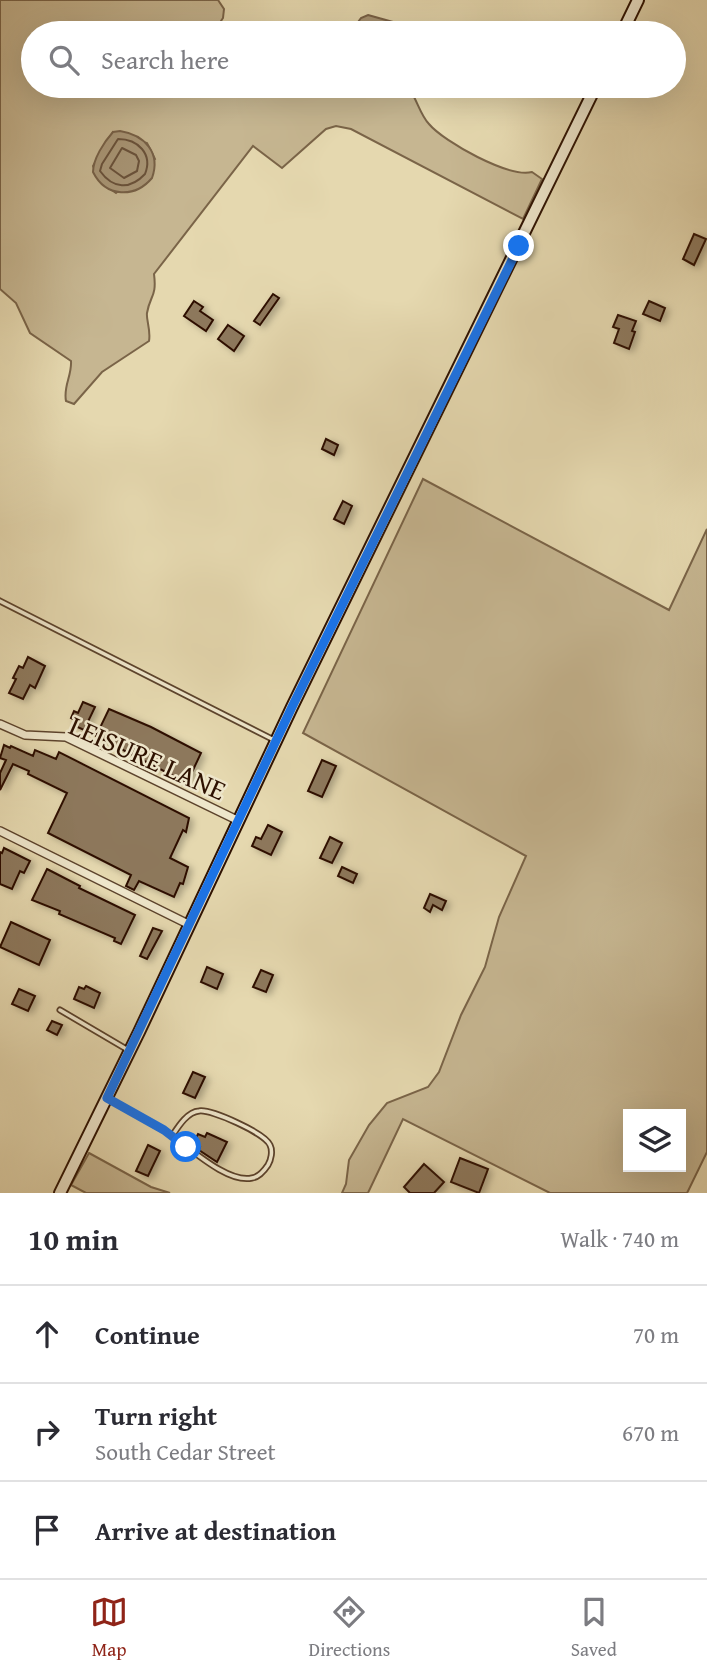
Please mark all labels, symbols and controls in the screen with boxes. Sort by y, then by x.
search box [21,21,686,98]
text: Search here [101,40,229,79]
icon: search [45,41,83,79]
route end [503,230,534,261]
street label: LEISURE LANE [63,704,233,810]
map controls [623,1109,686,1172]
button: layers [623,1109,686,1172]
route start [170,1131,201,1162]
text: 10 min [28,1217,118,1261]
text: Walk · 740 m [560,1222,679,1255]
icon: ahead [28,1315,66,1353]
text: Continue [95,1315,200,1354]
text: 70 m [633,1318,679,1351]
text: Turn right [95,1396,217,1435]
icon: right [28,1413,66,1451]
text: 670 m [622,1416,679,1449]
text: South Cedar Street [95,1435,276,1468]
icon: arrive [28,1511,66,1549]
text: Arrive at destination [95,1511,336,1550]
tab: Map [90,1593,128,1663]
tab: Directions [309,1593,390,1663]
tab: Saved [571,1593,617,1663]

